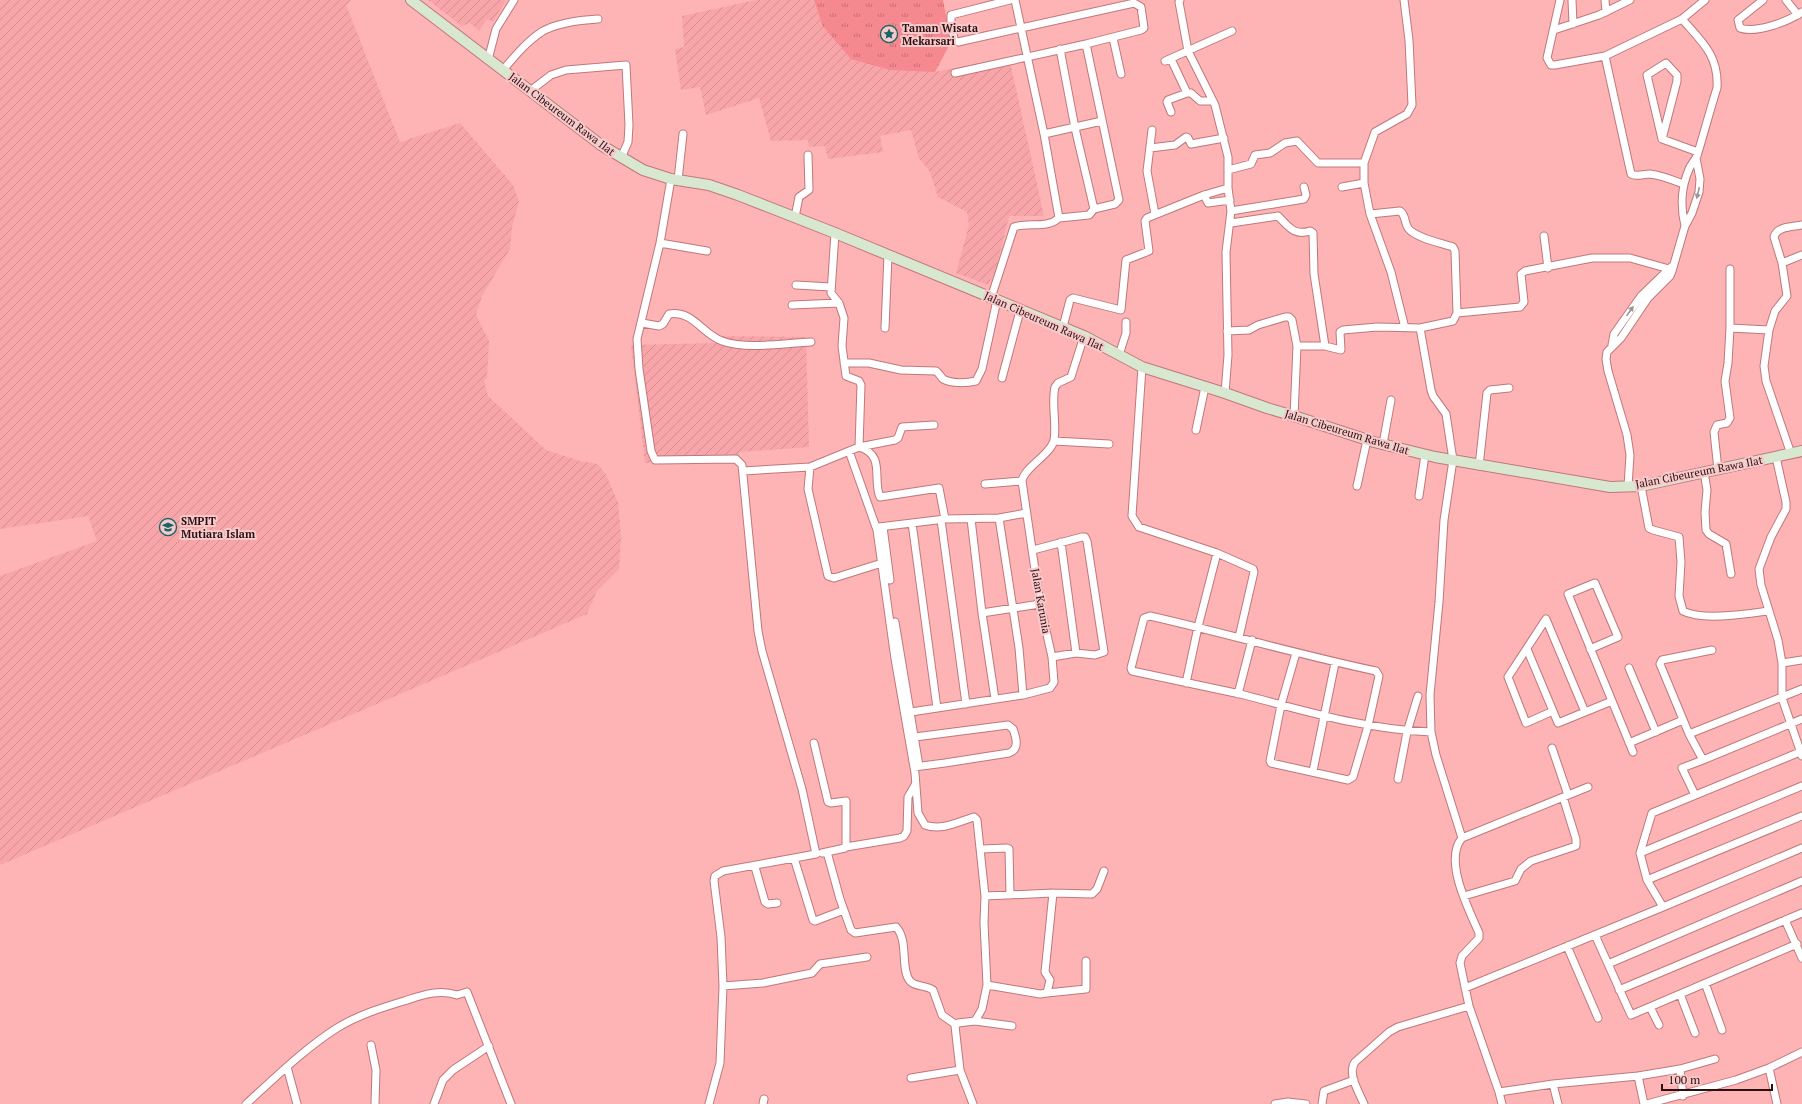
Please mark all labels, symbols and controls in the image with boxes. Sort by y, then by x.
place label: Taman Wisata Mekarsari [902,21,978,48]
place icon: Taman Wisata Mekarsari [879,24,899,44]
street label: Jalan Cibeureum Rawa Ilat [506,69,618,159]
one-way arrow [1694,187,1700,199]
street label: Jalan Cibeureum Rawa Ilat [982,288,1106,354]
one-way arrow [1626,306,1634,316]
street label: Jalan Cibeureum Rawa Ilat [1283,406,1411,458]
street label: Jalan Cibeureum Rawa Ilat [1634,453,1764,491]
place label: SMPIT Mutiara Islam [181,514,256,541]
school or university icon: SMPIT Mutiara Islam [158,517,178,537]
street label: Jalan Karunia [1028,567,1054,635]
scale bar [1662,1066,1772,1092]
text: 100 m [1668,1072,1701,1087]

